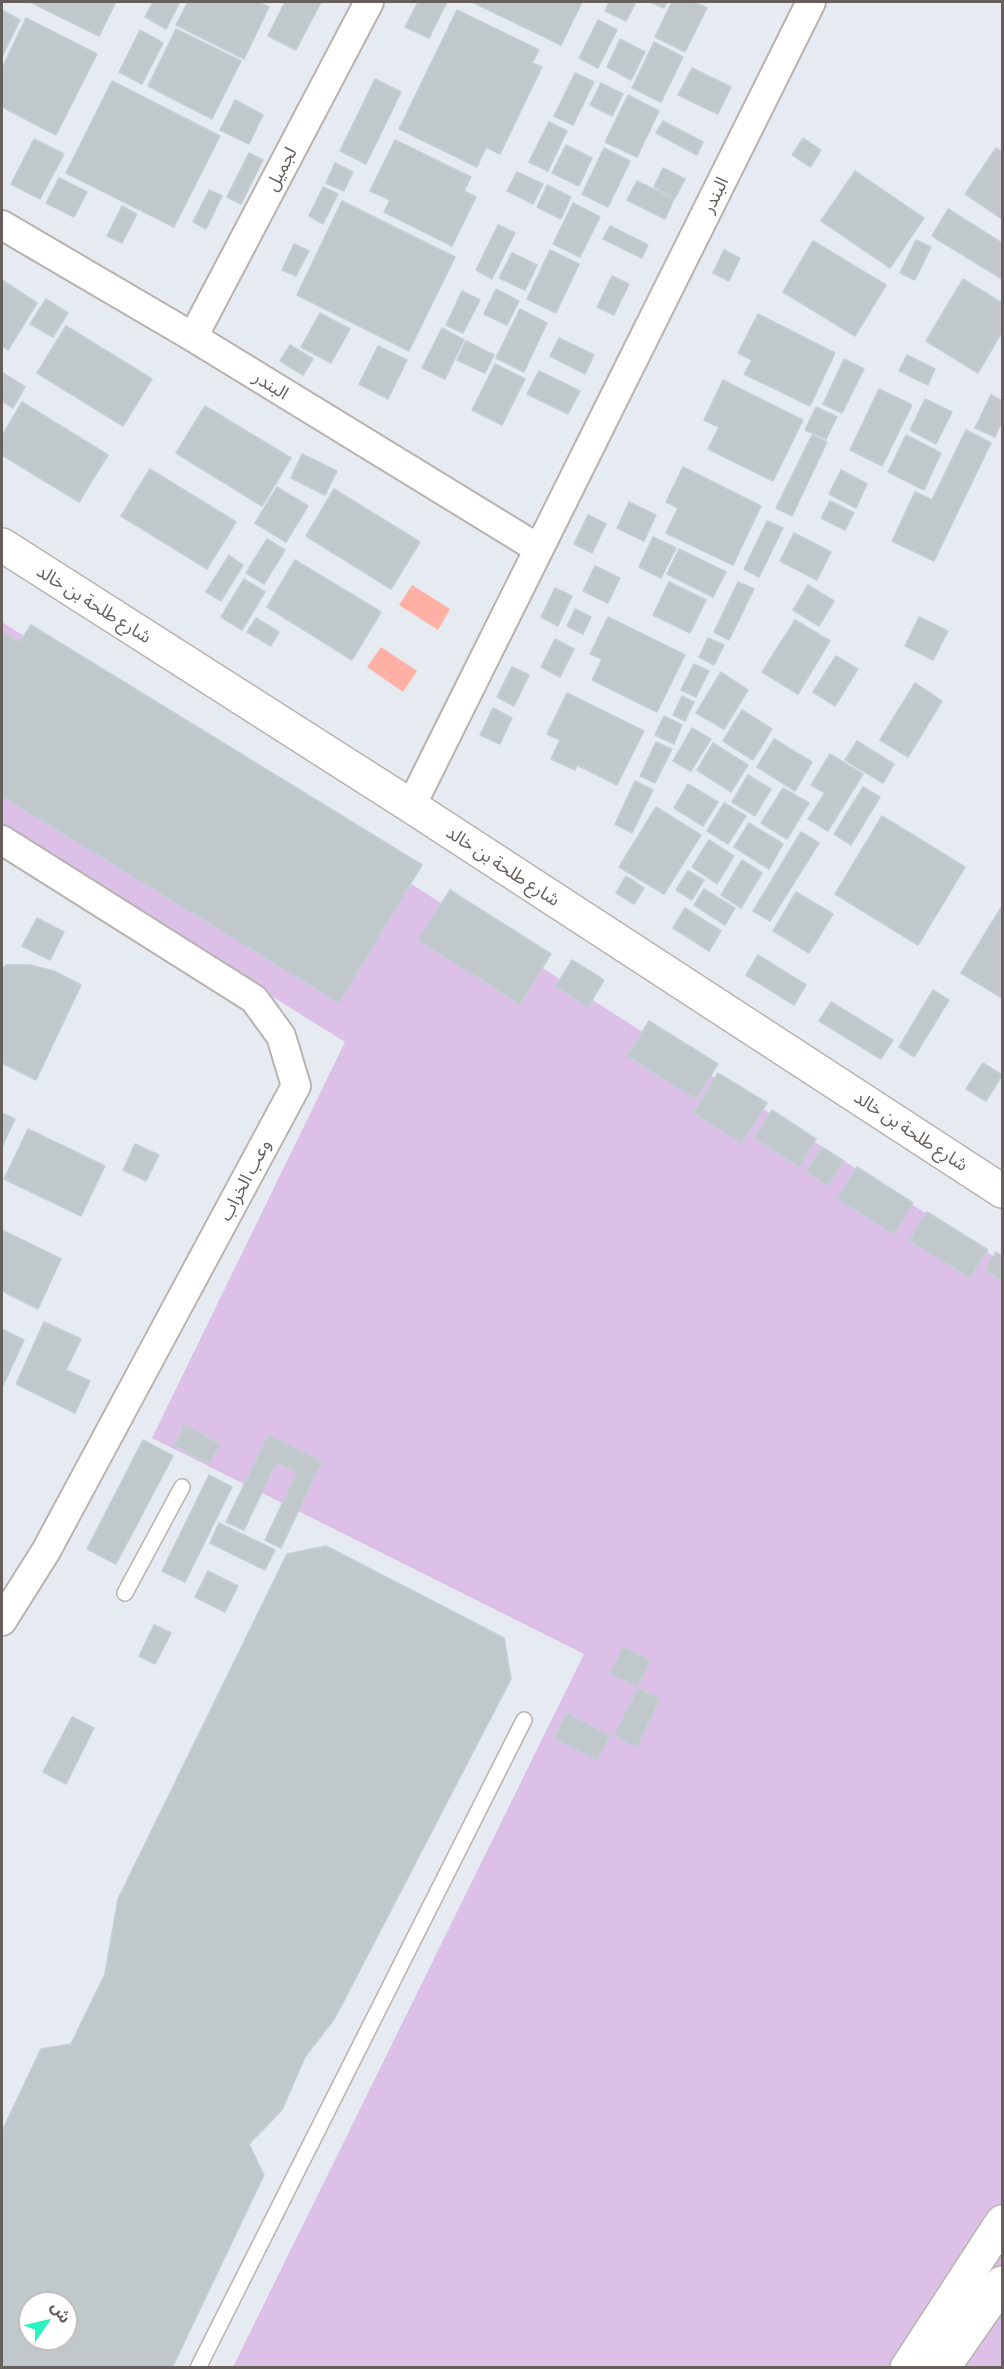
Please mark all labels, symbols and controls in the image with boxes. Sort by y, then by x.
street label: لجميل [261,143,301,195]
street label: البندر [697,173,733,217]
street label: البندر [249,366,293,404]
street label: شارع طلحة بن خالد [33,560,155,648]
street label: شارع طلحة بن خالد [442,821,564,911]
street label: شارع طلحة بن خالد [850,1086,972,1176]
street label: وعب الخراب [214,1135,276,1225]
north arrow [18,2291,78,2351]
text: ش [48,2297,76,2326]

